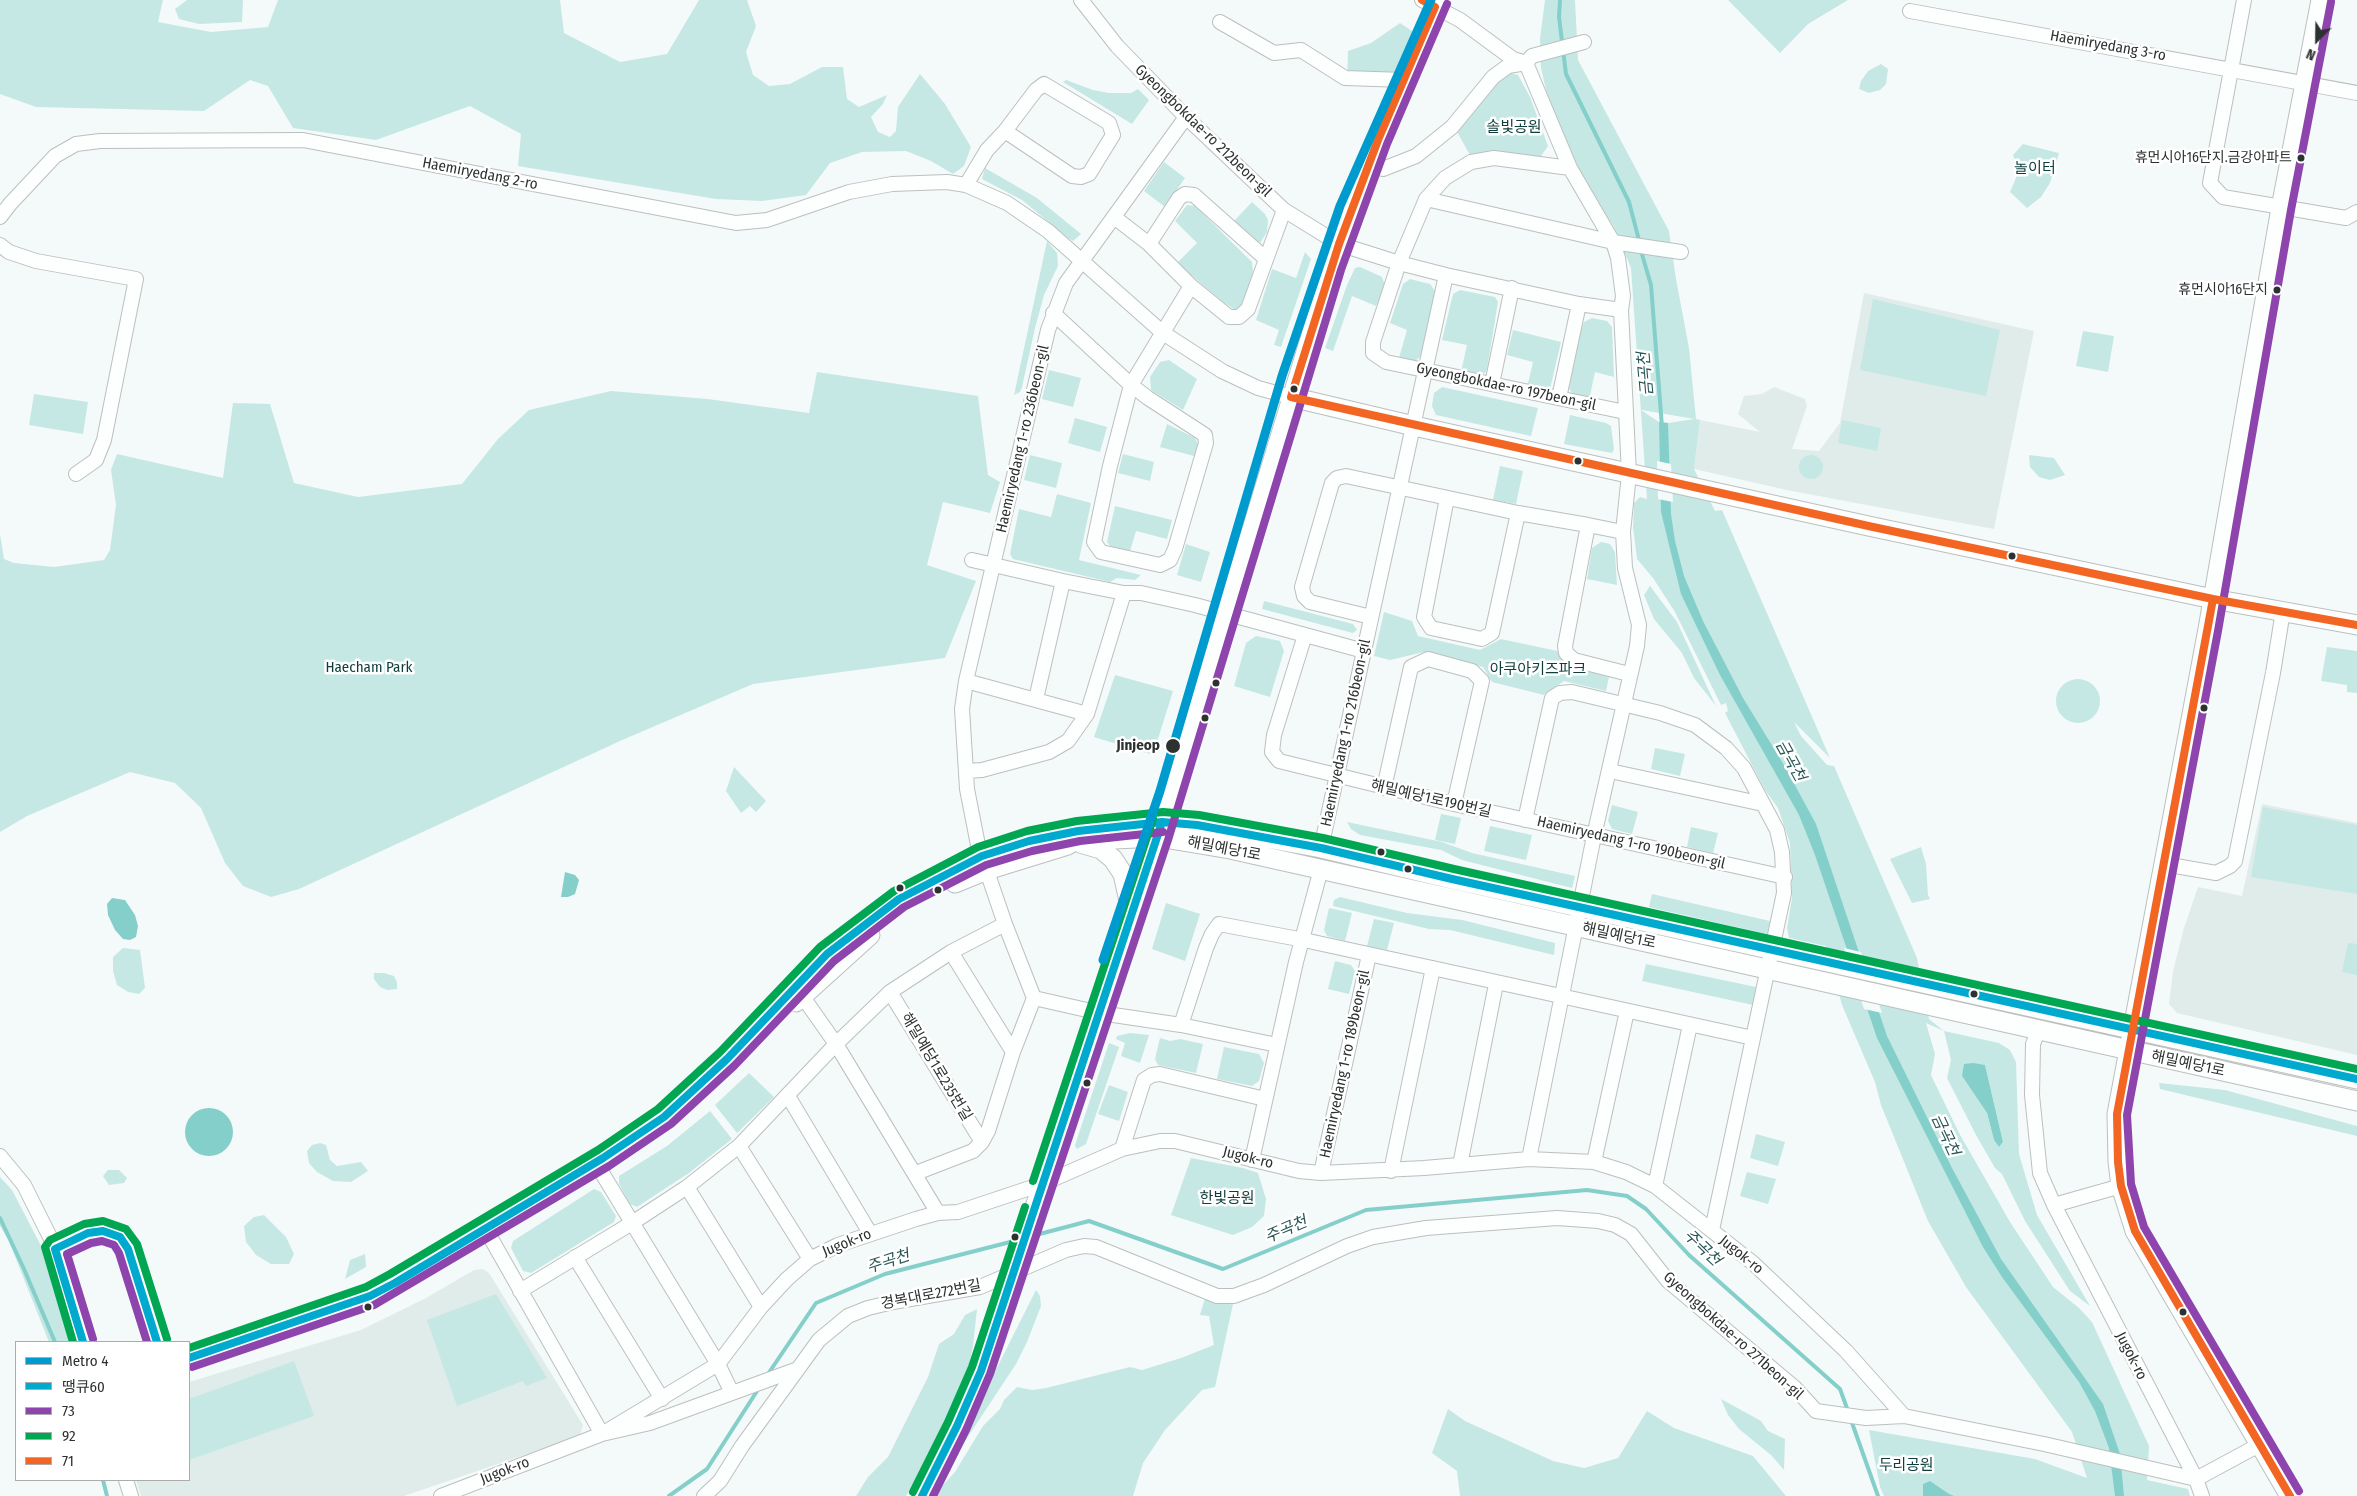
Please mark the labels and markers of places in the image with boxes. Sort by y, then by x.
place label: 휴먼시아16단지.금강아파트 [2135,150,2292,166]
marker: 휴먼시아16단지.금강아파트 [2296,153,2306,163]
place label: 휴먼시아16단지 [2178,282,2268,298]
marker: 휴먼시아16단지 [2272,285,2282,295]
unlabelled marker [1289,384,1299,394]
unlabelled marker [1573,456,1583,466]
unlabelled marker [2007,551,2017,561]
unlabelled marker [1211,678,1221,688]
unlabelled marker [2199,703,2209,713]
unlabelled marker [1200,713,1210,723]
place label: Jinjeop [1116,737,1160,755]
marker: Jinjeop [1164,737,1182,755]
unlabelled marker [1376,847,1386,857]
unlabelled marker [1403,864,1413,874]
unlabelled marker [895,883,905,893]
unlabelled marker [933,885,943,895]
unlabelled marker [1969,989,1979,999]
unlabelled marker [1082,1078,1092,1088]
unlabelled marker [1010,1232,1020,1242]
unlabelled marker [363,1302,373,1312]
unlabelled marker [2178,1307,2188,1317]

